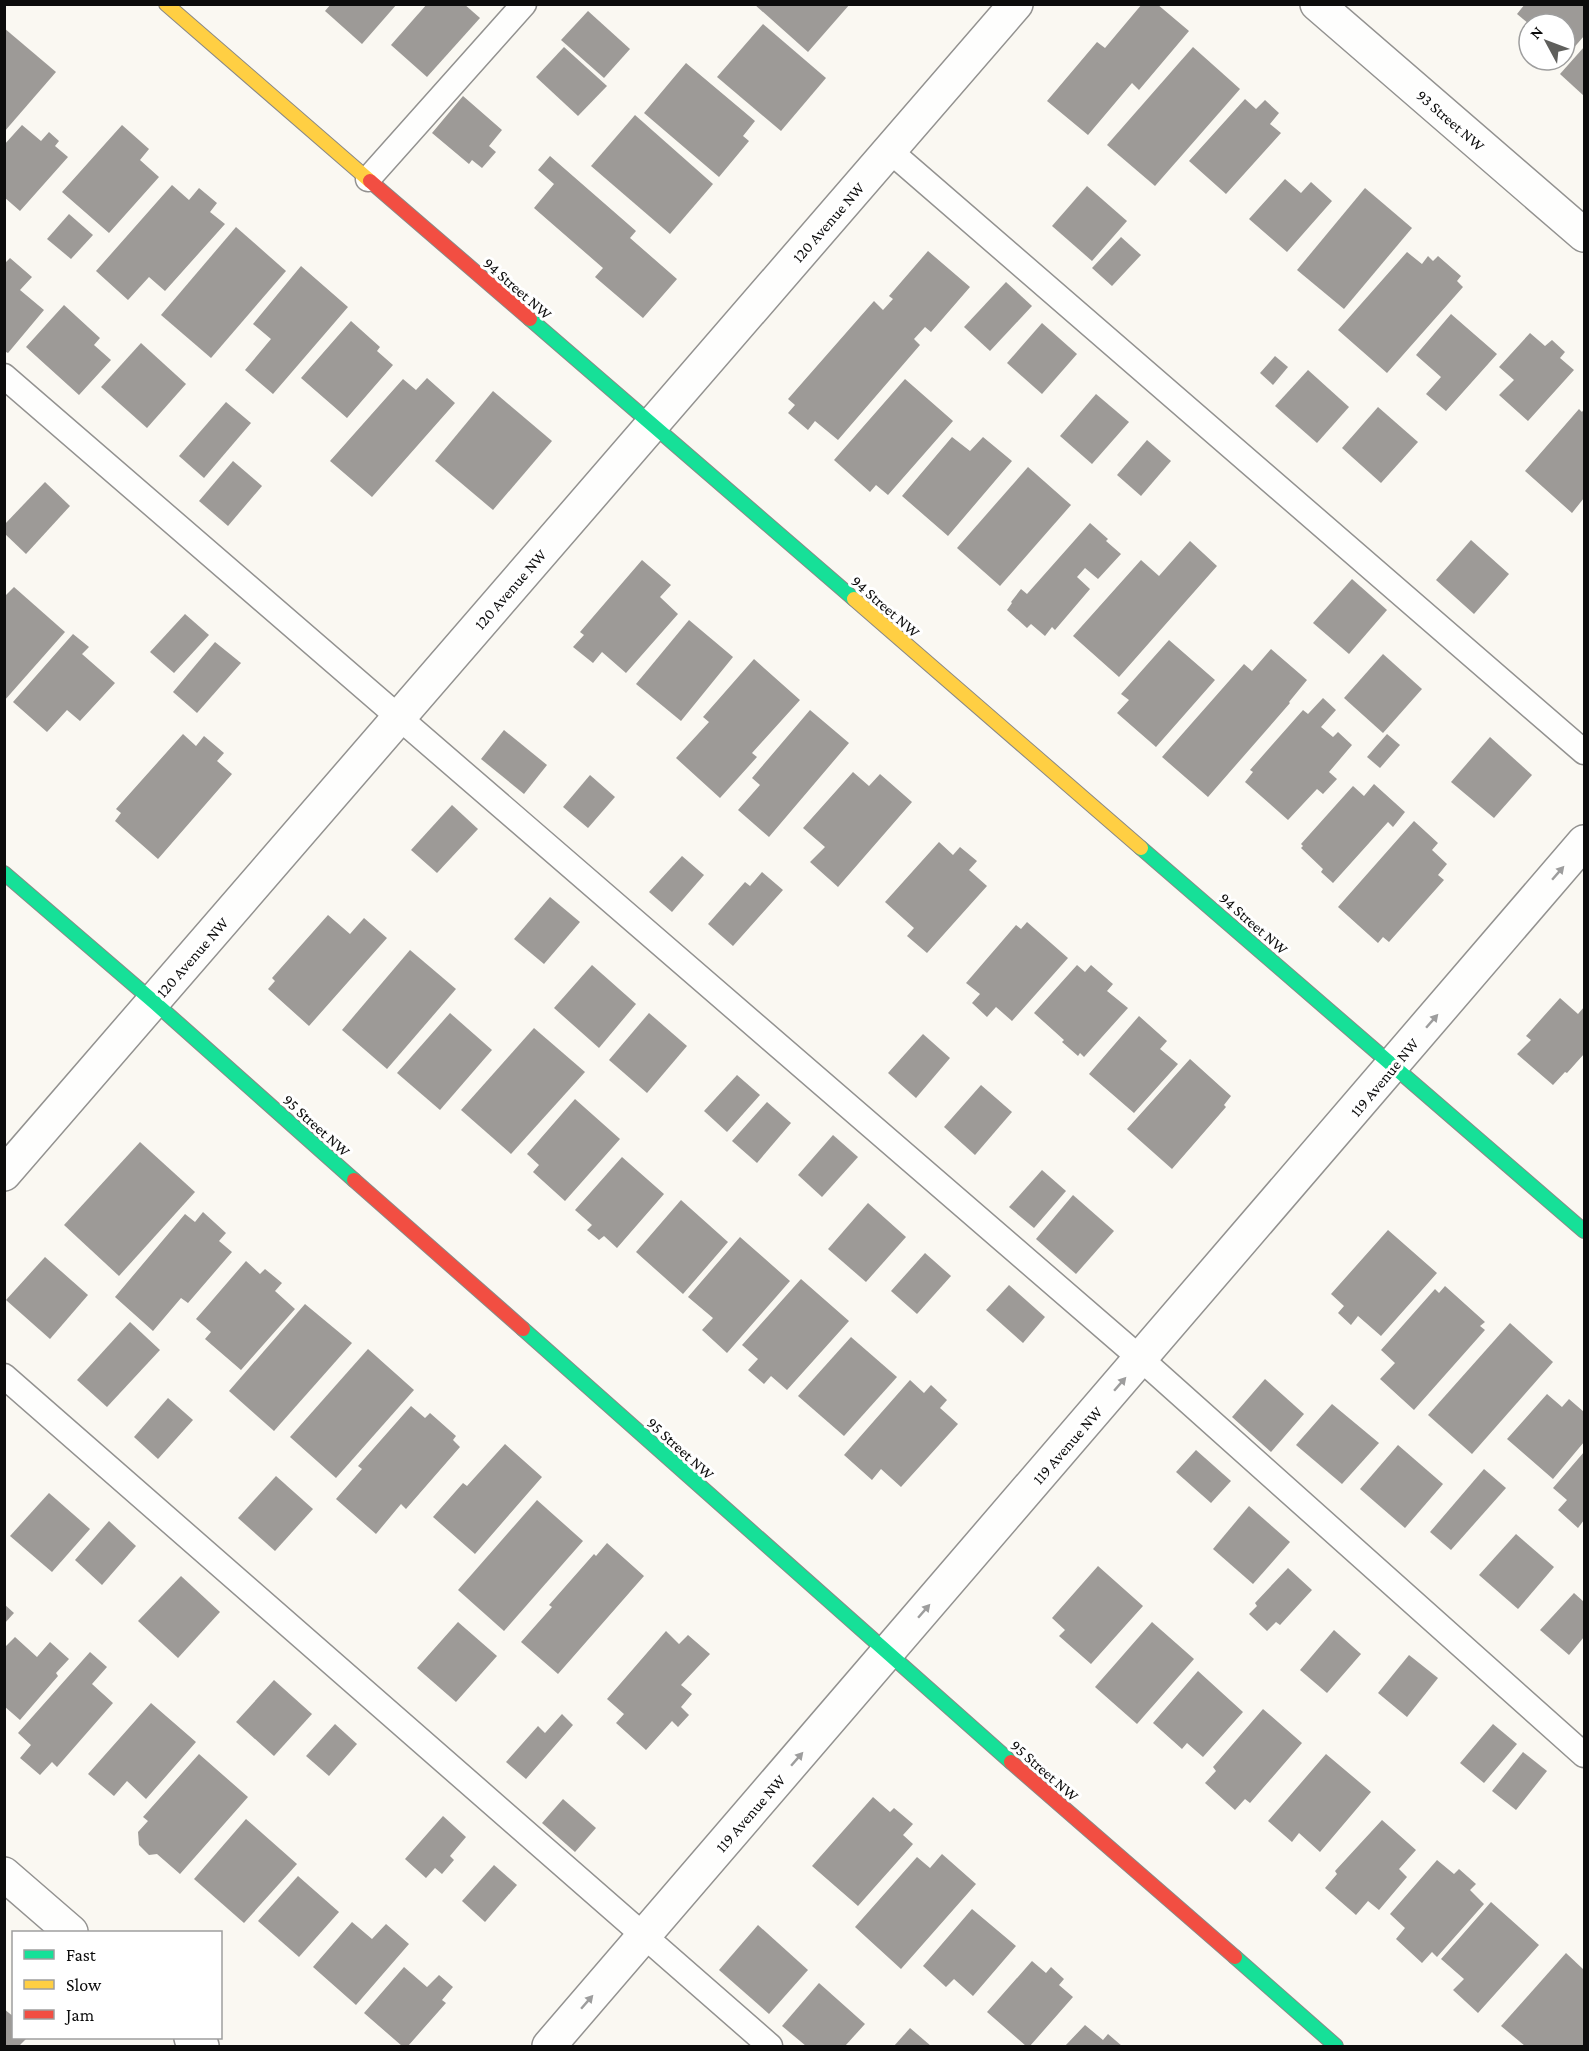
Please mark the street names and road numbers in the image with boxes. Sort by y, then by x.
street label: 93 Street NW [1413,86,1488,155]
street label: 120 Avenue NW [789,179,868,266]
street label: 94 Street NW [480,254,555,323]
street label: 120 Avenue NW [471,546,550,633]
street label: 94 Street NW [848,572,923,641]
street label: 94 Street NW [1216,889,1291,958]
street label: 120 Avenue NW [153,914,232,1001]
street label: 119 Avenue NW [1347,1034,1422,1120]
street label: 95 Street NW [280,1091,354,1160]
street label: 119 Avenue NW [1029,1403,1106,1488]
street label: 95 Street NW [644,1414,718,1483]
street label: 95 Street NW [1007,1736,1082,1805]
street label: 119 Avenue NW [712,1771,789,1856]

